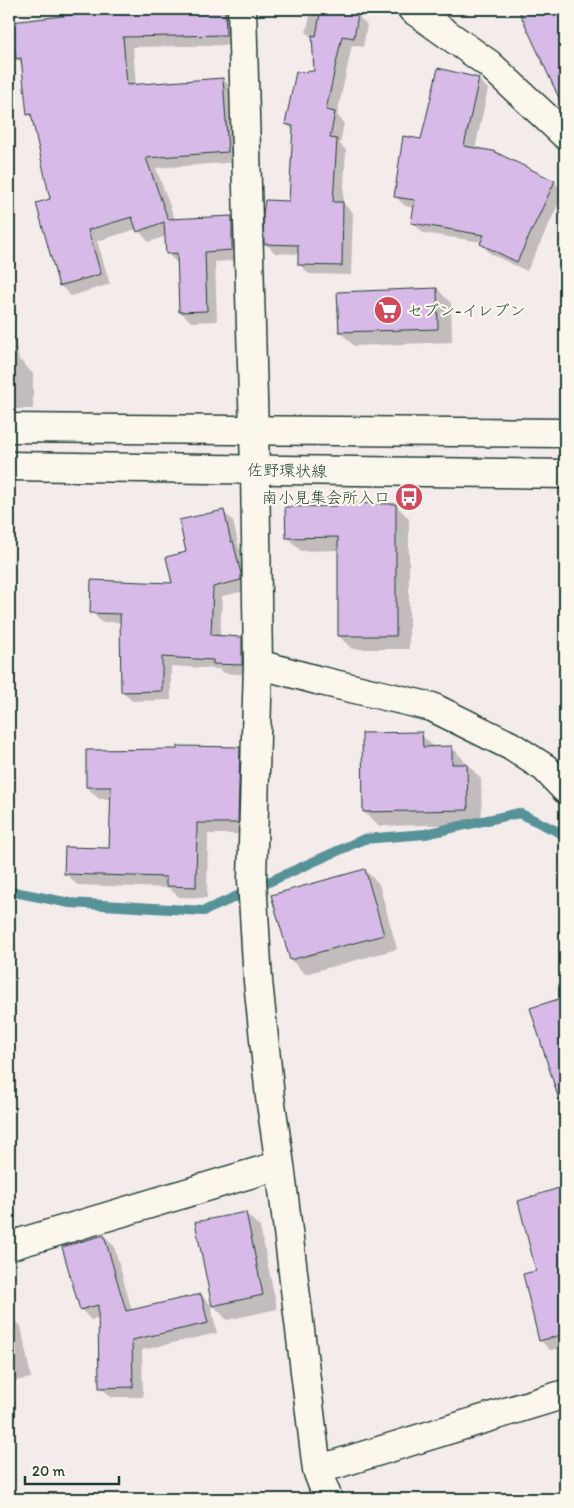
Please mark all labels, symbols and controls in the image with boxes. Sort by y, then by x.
supermarket icon: セブン-イレブン [373,295,403,325]
place label: セブン-イレブン [407,301,525,320]
street label: 佐野環状線 [247,460,327,481]
bus stop icon: 南小見集会所入口 [394,482,424,512]
place label: 南小見集会所入口 [262,488,390,507]
scale bar [25,1453,119,1485]
text: 20 m [32,1462,66,1480]

